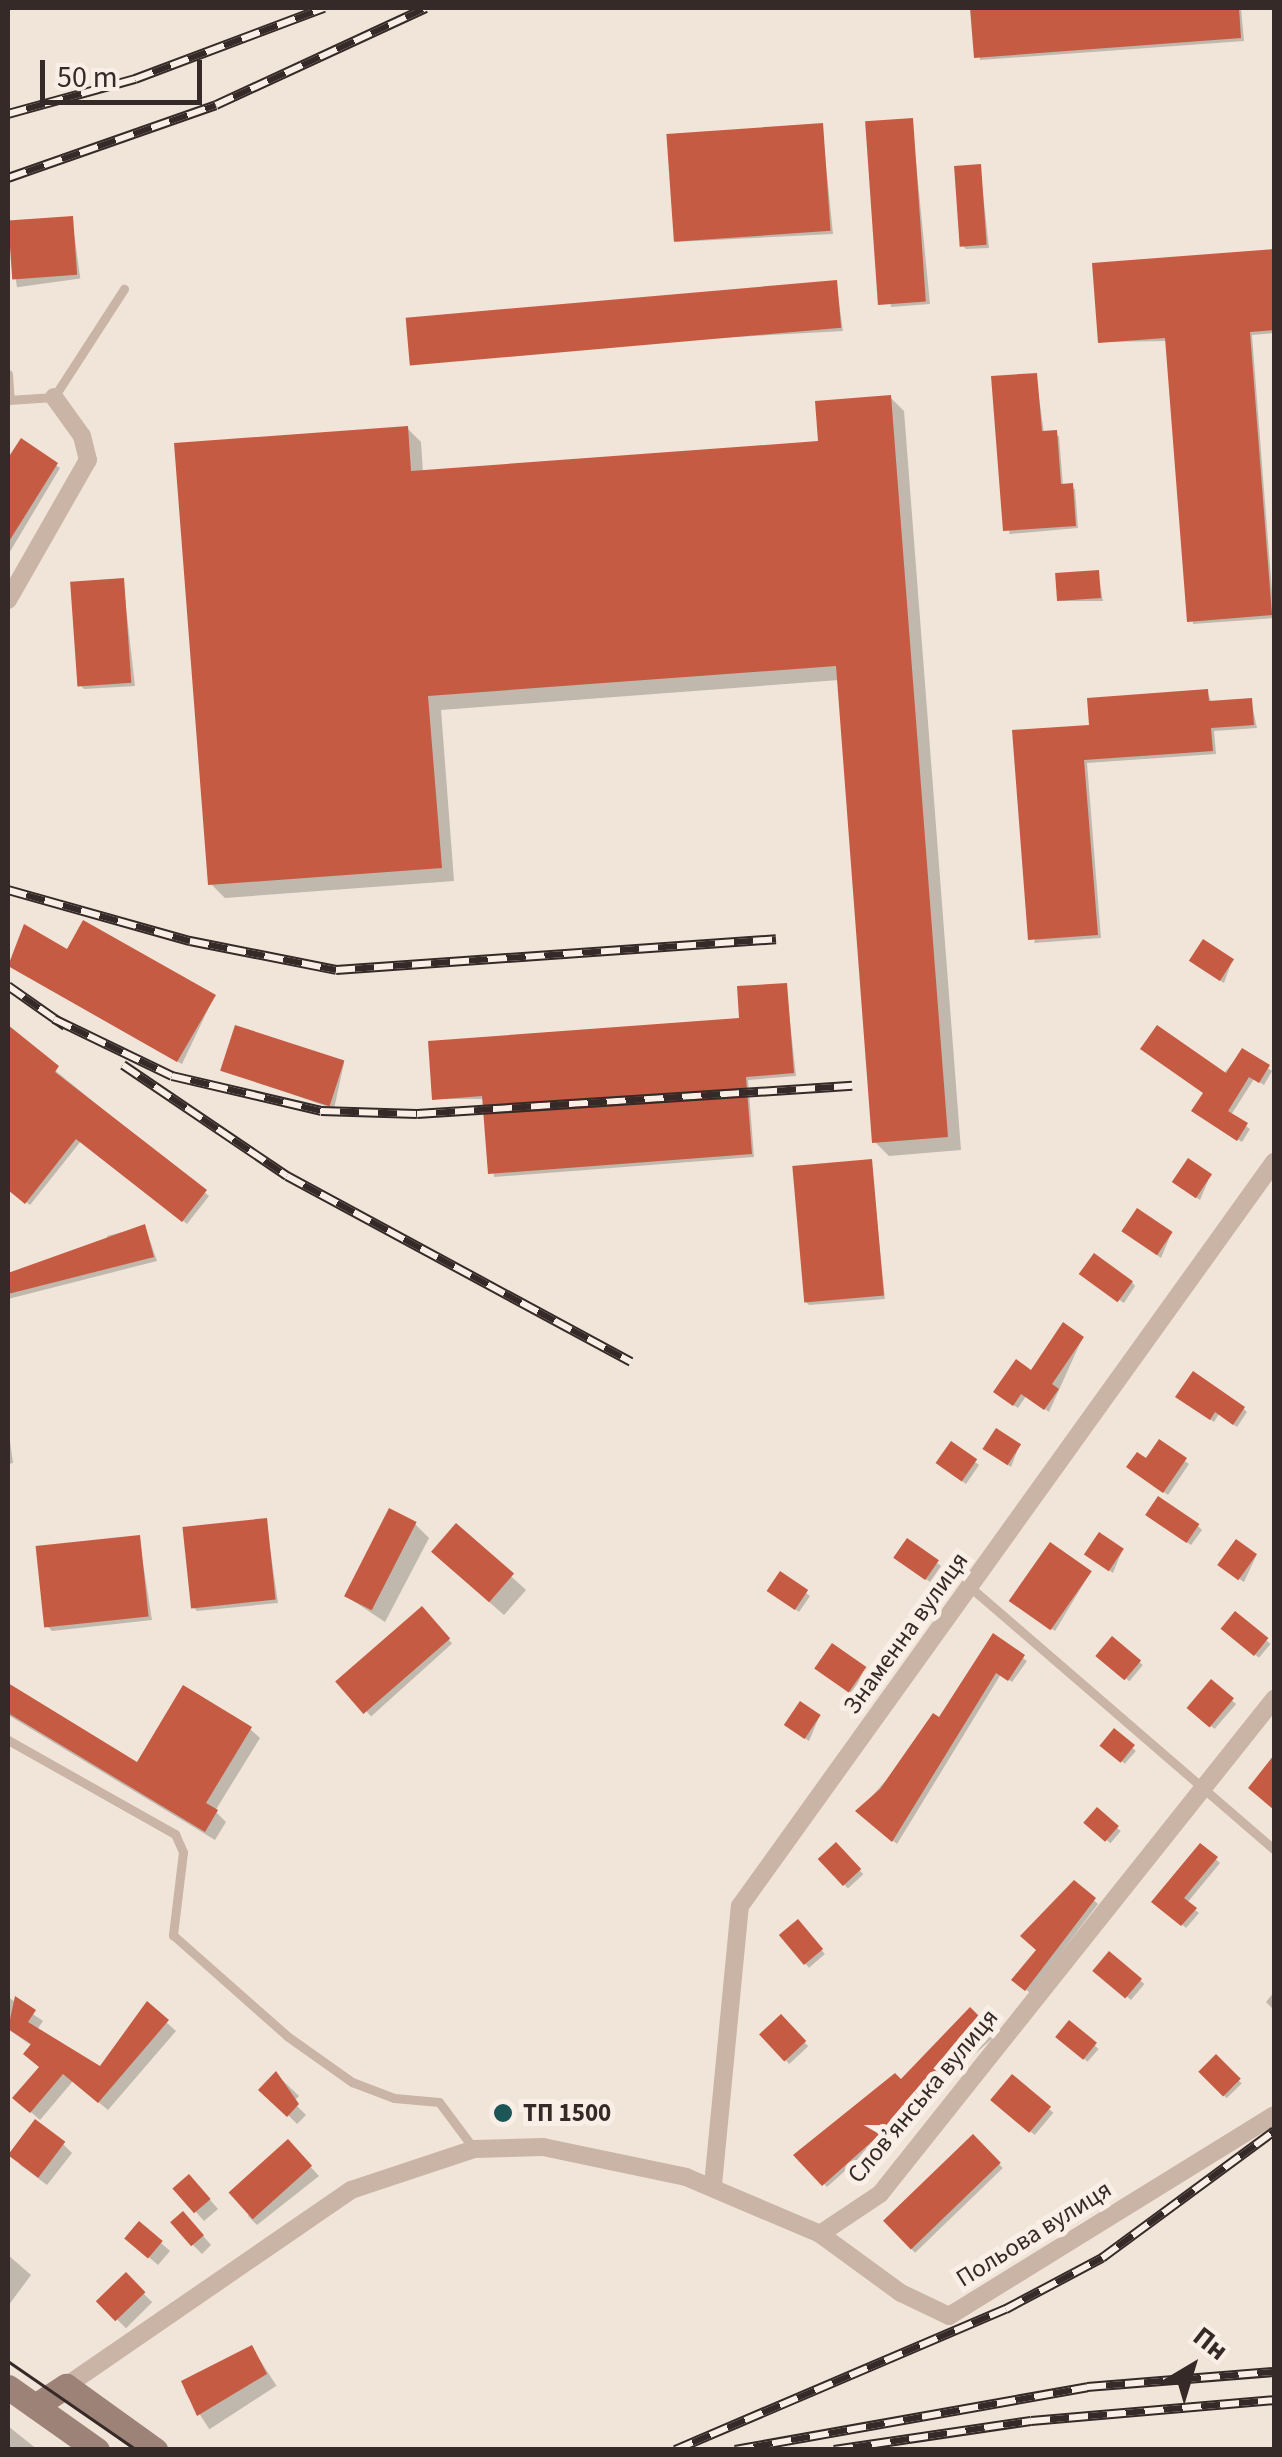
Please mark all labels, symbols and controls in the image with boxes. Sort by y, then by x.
scale bar [45,40,208,102]
text: 50 m [57,56,118,99]
street label: Знаменна вулиця [837,1546,975,1720]
street label: Слов’янська вулиця [841,2003,1005,2189]
place label: ТП 1500 [523,2098,611,2128]
marker: ТП 1500 [492,2102,514,2124]
street label: Польова вулиця [951,2174,1117,2294]
north arrow [1142,2317,1242,2417]
text: Пн [1184,2317,1237,2370]

